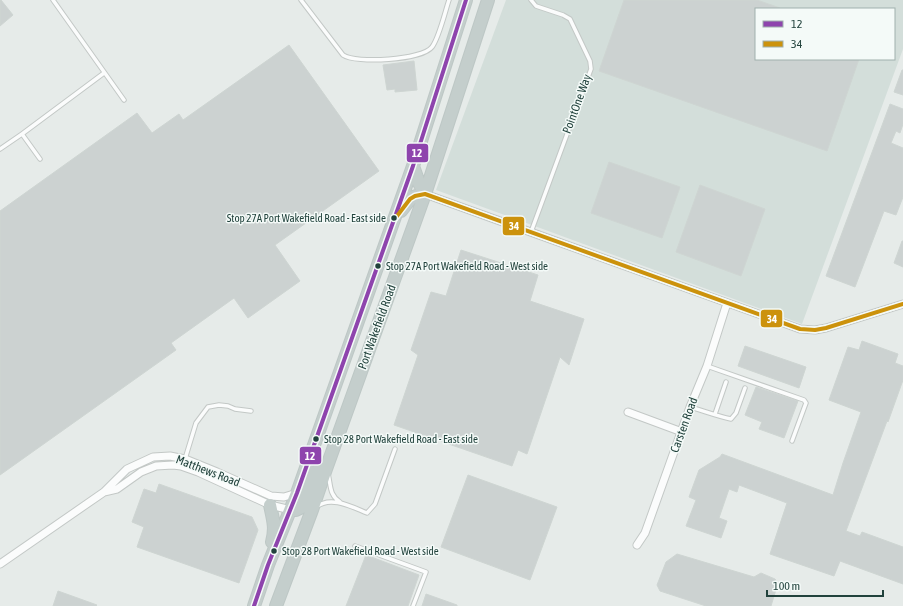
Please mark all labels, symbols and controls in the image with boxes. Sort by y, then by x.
legend [755,8,895,60]
text: 12 [791,17,802,31]
text: 34 [791,37,803,51]
street label: PointOne Way [560,72,594,136]
line badge: 12 [406,143,429,163]
text: 12 [412,147,422,159]
place label: Stop 27A Port Wakefield Road - East side [227,212,386,224]
marker: Stop 27A Port Wakefield Road - East side [389,213,399,223]
line badge: 34 [502,216,525,236]
text: 34 [509,220,519,232]
place label: Stop 27A Port Wakefield Road - West side [386,260,548,272]
marker: Stop 27A Port Wakefield Road - West side [373,261,383,271]
street label: Port Wakefield Road [355,283,399,371]
line badge: 34 [760,309,783,328]
text: 34 [767,313,777,325]
street label: Carsten Road [668,395,700,455]
place label: Stop 28 Port Wakefield Road - East side [324,433,478,445]
marker: Stop 28 Port Wakefield Road - East side [311,434,321,444]
line badge: 12 [299,446,322,465]
text: 12 [305,450,315,462]
street label: Matthews Road [174,452,242,490]
place label: Stop 28 Port Wakefield Road - West side [282,545,439,557]
marker: Stop 28 Port Wakefield Road - West side [269,546,279,556]
scale bar [767,572,883,598]
text: 100 m [773,579,800,593]

